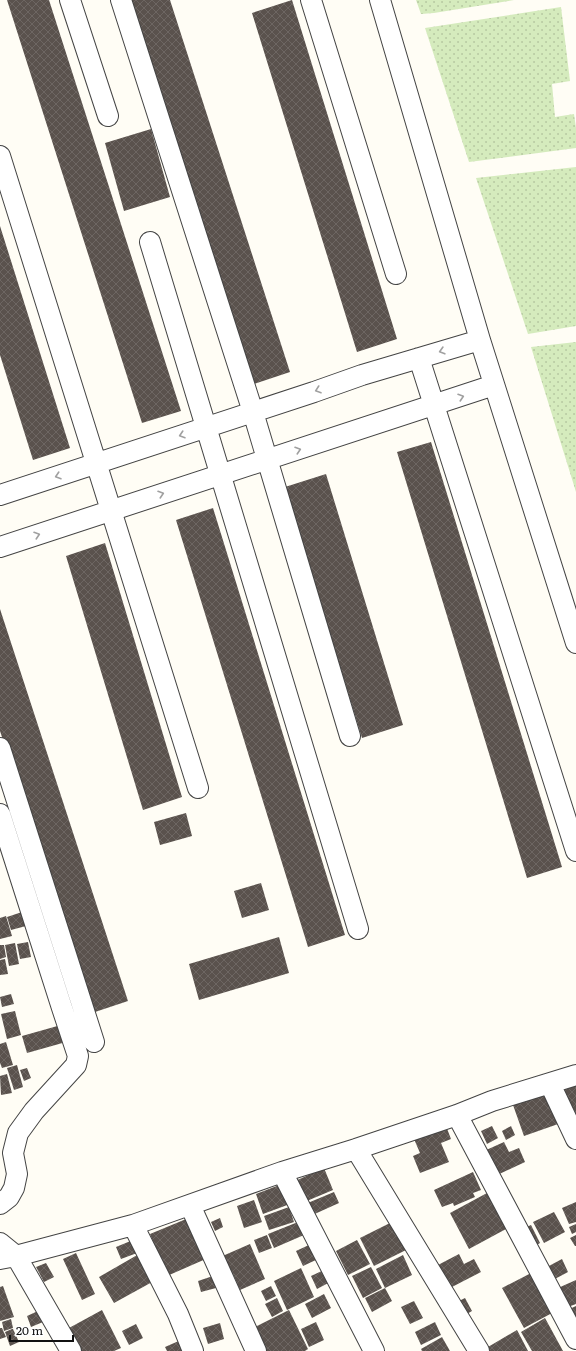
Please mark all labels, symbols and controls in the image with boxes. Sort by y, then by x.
one-way arrow [439,346,446,355]
one-way arrow [315,386,322,394]
one-way arrow [458,393,465,401]
one-way arrow [178,431,185,439]
one-way arrow [294,446,301,455]
one-way arrow [55,471,62,480]
one-way arrow [157,491,164,499]
one-way arrow [33,531,40,539]
scale bar [10,1317,73,1343]
text: 20 m [16,1321,43,1339]

